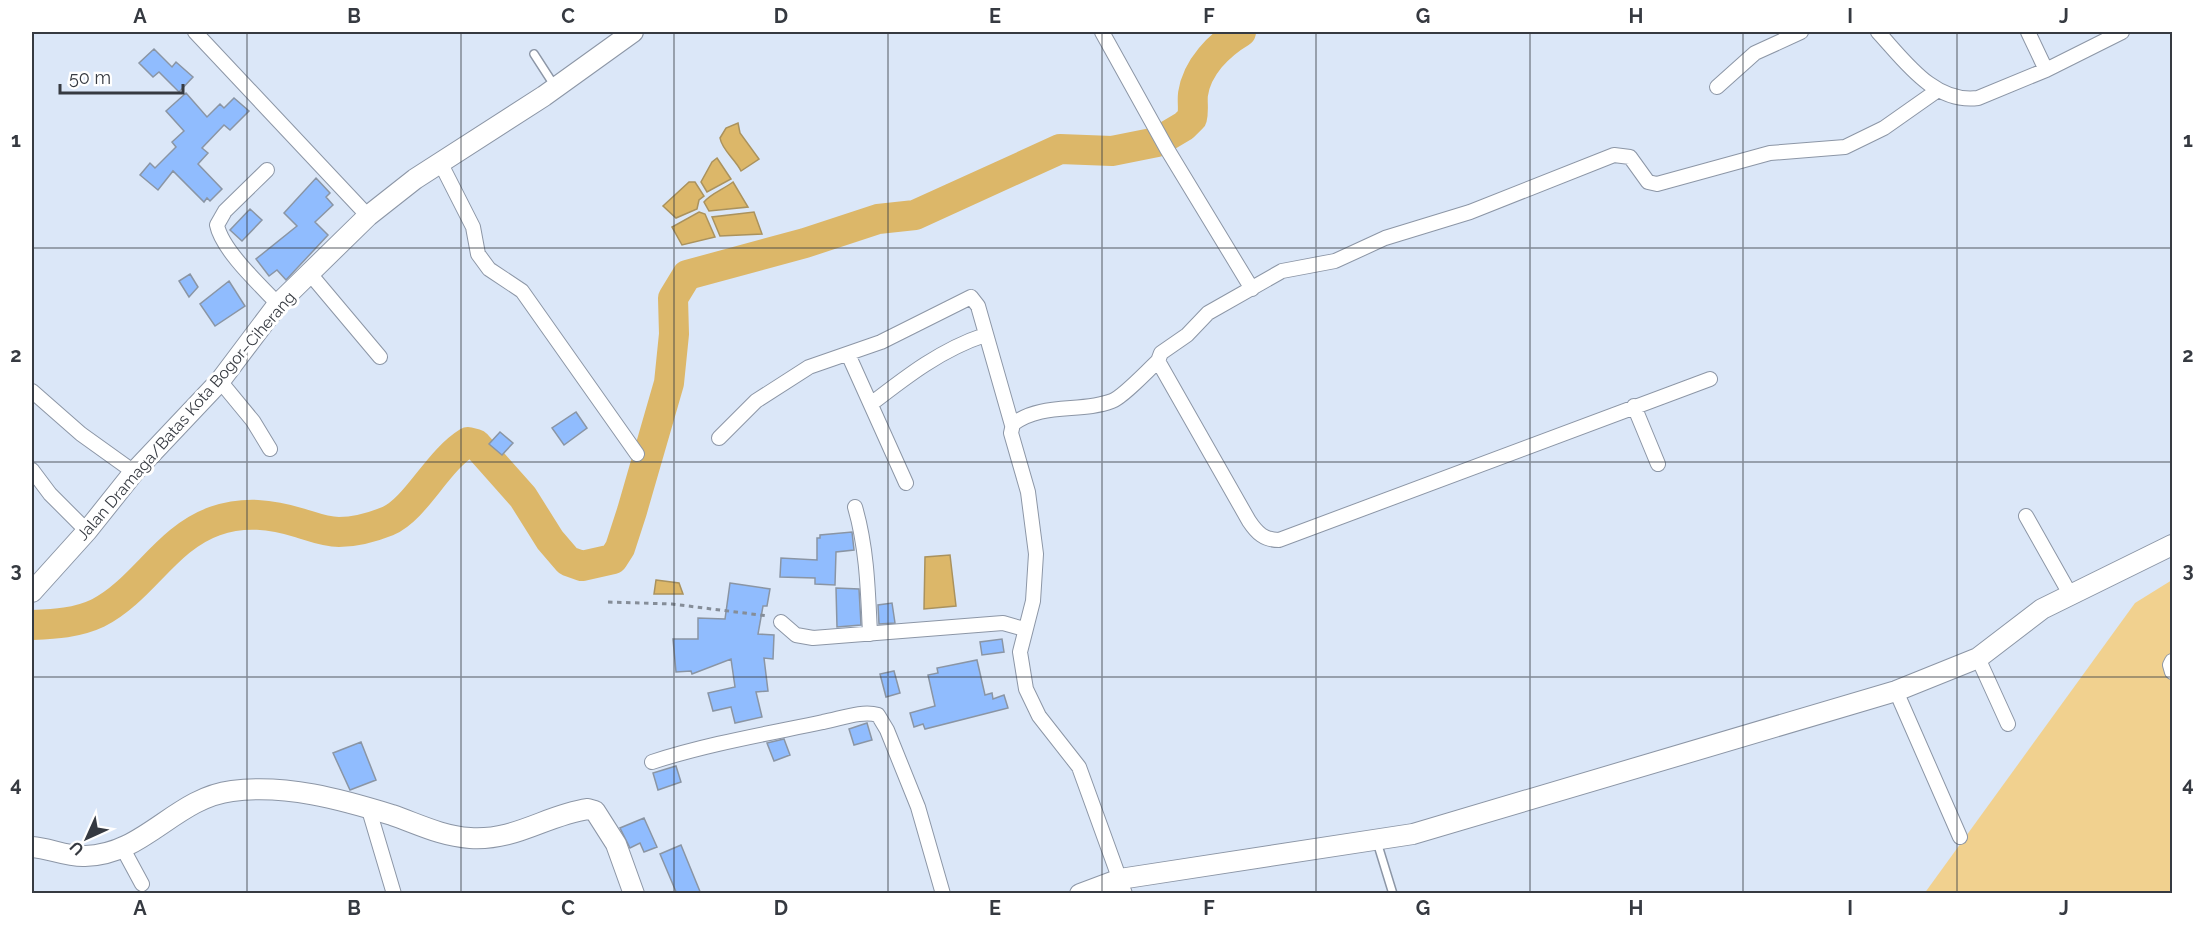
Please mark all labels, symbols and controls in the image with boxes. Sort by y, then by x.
text: A [133,4,147,28]
text: B [347,4,361,28]
text: C [561,4,575,28]
text: D [774,4,788,28]
text: E [989,4,1001,28]
text: F [1203,4,1215,28]
text: G [1416,4,1430,28]
text: H [1629,4,1643,28]
text: I [1847,4,1853,28]
text: J [2059,4,2069,28]
scale bar [60,57,183,95]
text: 50 m [69,67,111,88]
text: 1 [11,128,21,152]
text: 1 [2183,128,2193,152]
street label: Jalan Dramaga/Batas Kota Bogor–Ciherang [73,288,299,544]
text: 2 [10,343,22,367]
text: 2 [2182,343,2194,367]
text: 3 [10,558,22,582]
text: 3 [2182,558,2194,582]
text: 4 [10,772,22,796]
text: 4 [2182,772,2194,796]
north arrow [57,808,117,868]
text: U [66,837,88,859]
text: A [133,896,147,920]
text: B [347,896,361,920]
text: C [561,896,575,920]
text: D [774,896,788,920]
text: E [989,896,1001,920]
text: F [1203,896,1215,920]
text: G [1416,896,1430,920]
text: H [1629,896,1643,920]
text: I [1847,896,1853,920]
text: J [2059,896,2069,920]

